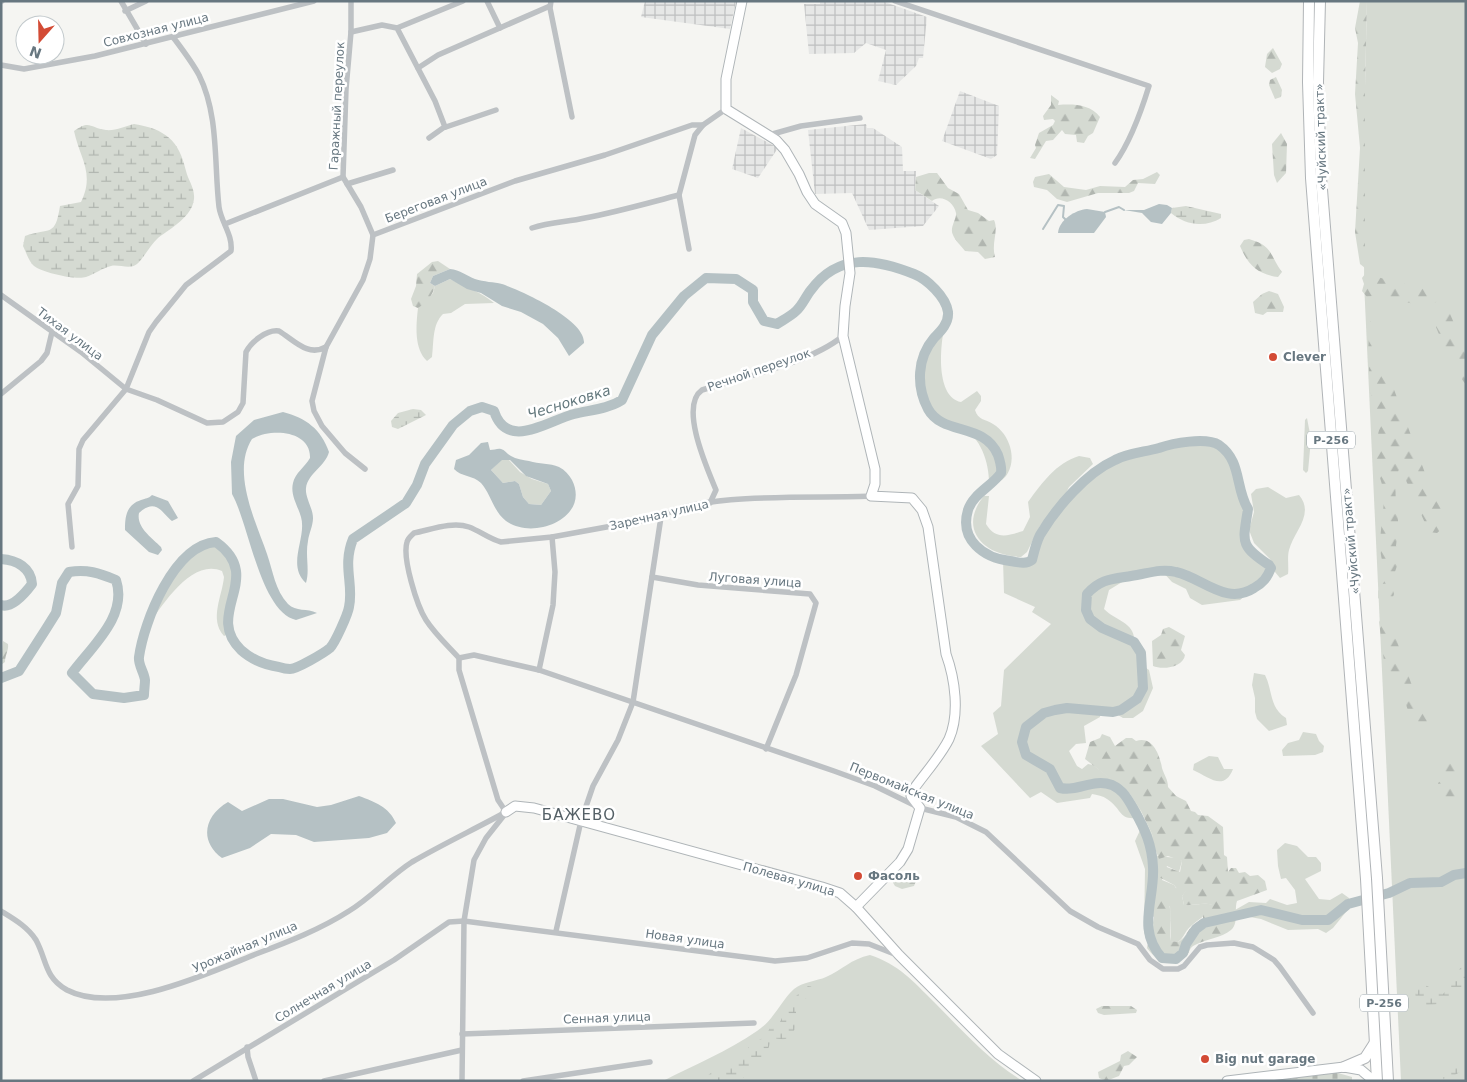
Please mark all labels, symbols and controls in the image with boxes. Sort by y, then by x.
street label: Совхозная улица [102,10,210,50]
north arrow [15,15,65,65]
street label: Гаражный переулок [327,41,347,171]
text: N [27,43,44,62]
street label: «Чуйский тракт» [1312,83,1330,191]
street label: Береговая улица [383,174,489,226]
street label: Тихая улица [34,304,106,363]
street label: Речной переулок [706,346,812,394]
place label: Clever [1283,350,1326,364]
marker: Clever [1267,351,1279,363]
water label: Чесноковка [526,382,612,422]
road number: Р-256 [1307,432,1355,448]
street label: «Чуйский тракт» [1339,487,1363,595]
street label: Заречная улица [608,497,710,533]
street label: Луговая улица [708,570,802,590]
street label: Первомайская улица [848,760,976,822]
district label: БАЖЕВО [542,806,616,824]
street label: Полевая улица [741,859,837,899]
place label: Фасоль [868,869,920,883]
marker: Фасоль [852,870,864,882]
street label: Урожайная улица [190,919,300,975]
street label: Новая улица [644,927,726,951]
street label: Солнечная улица [272,957,374,1025]
road number: Р-256 [1360,994,1408,1011]
street label: Сенная улица [563,1009,651,1027]
place label: Big nut garage [1215,1052,1315,1066]
marker: Big nut garage [1199,1053,1211,1065]

